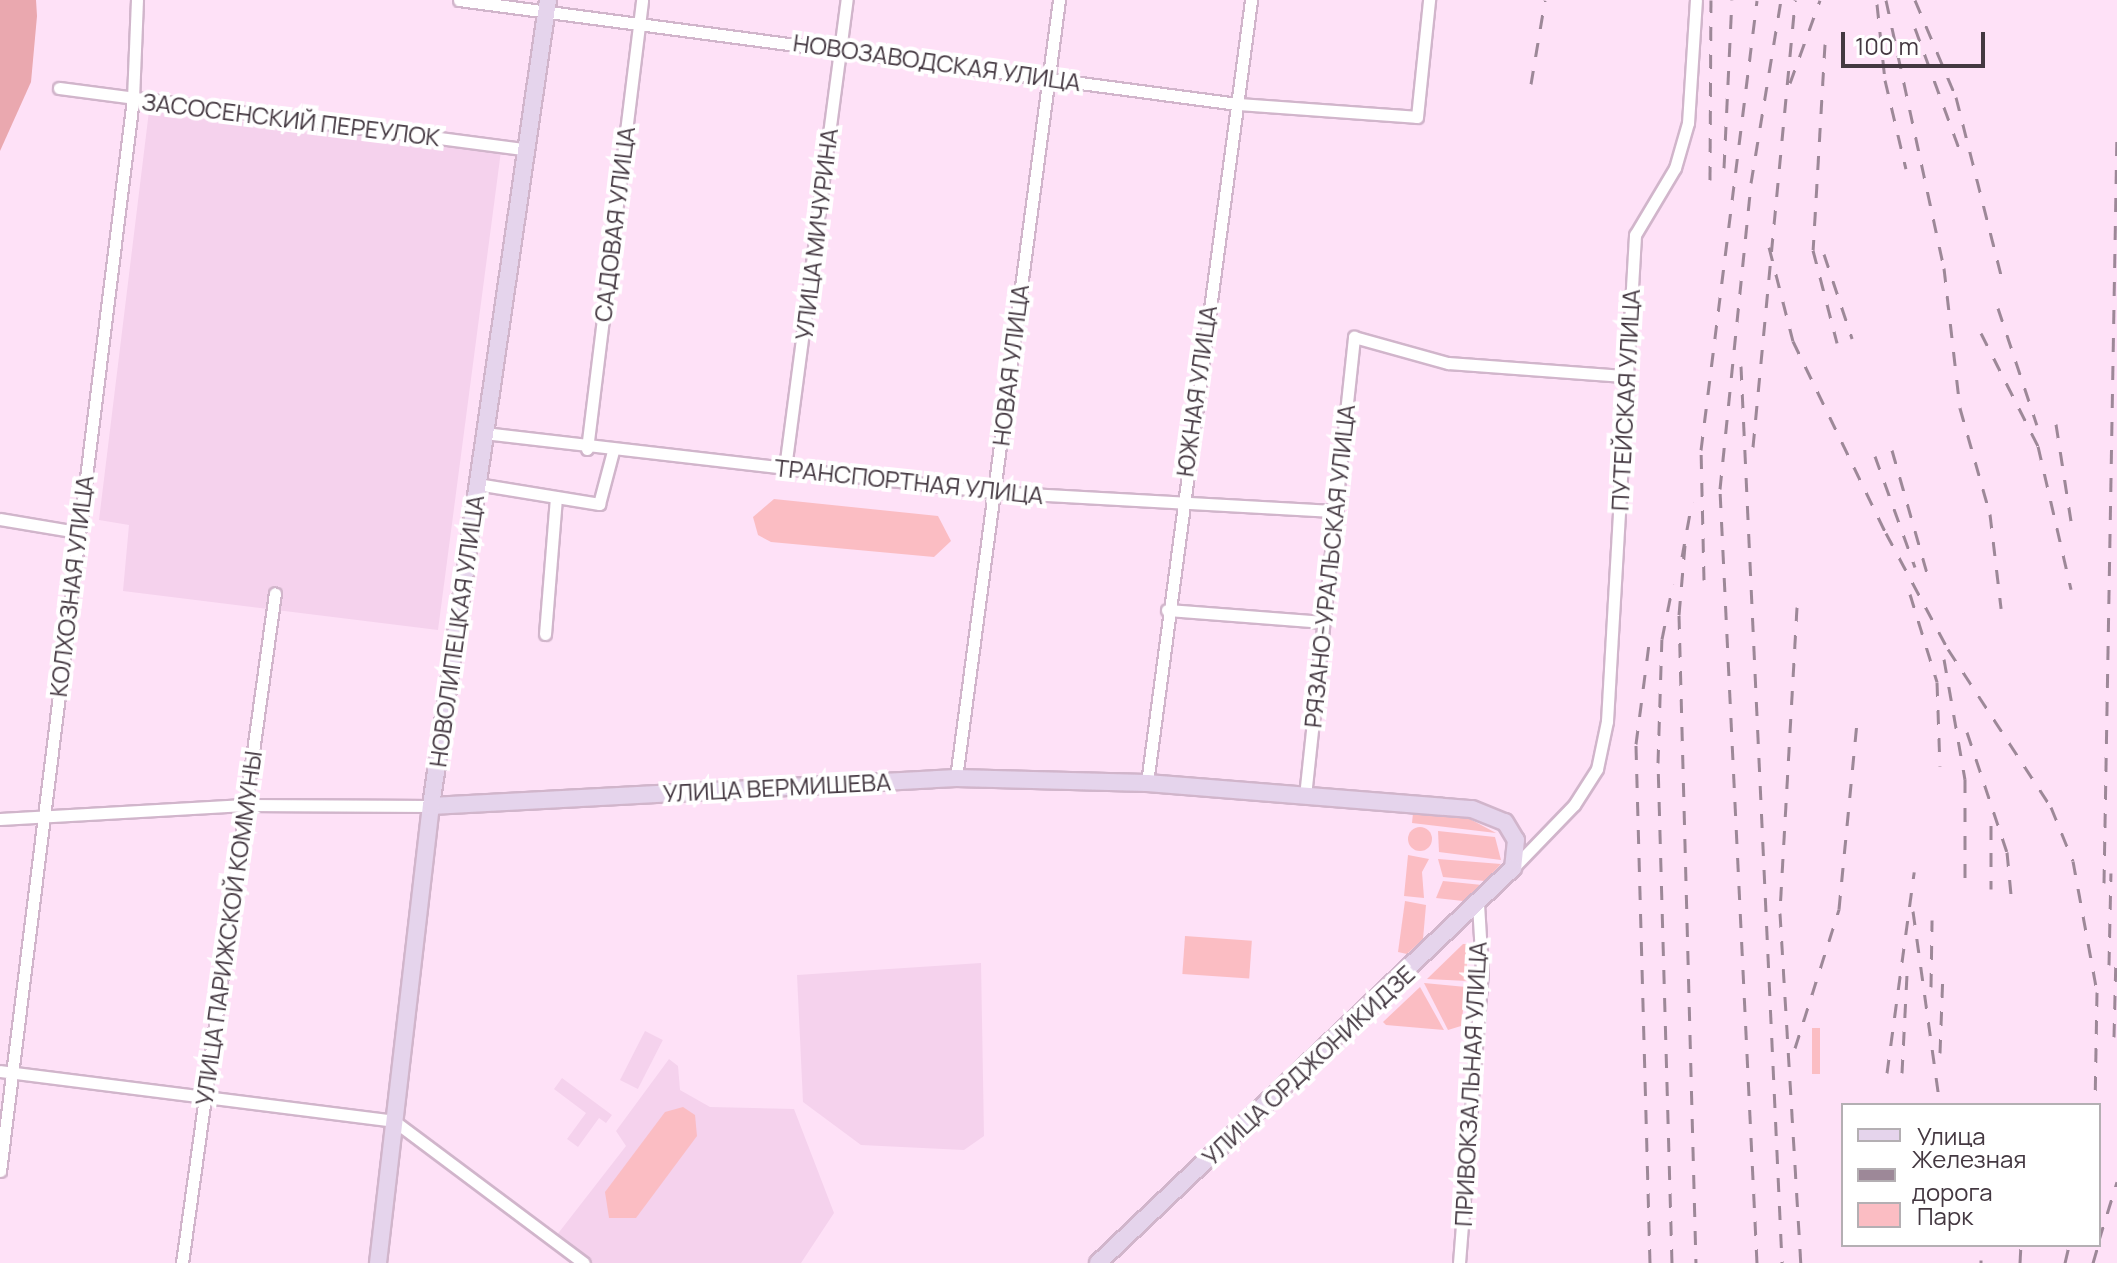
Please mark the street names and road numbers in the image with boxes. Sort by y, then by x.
street label: НОВОЗАВОДСКАЯ УЛИЦА [791,28,1083,96]
street label: ЗАСОСЕНСКИЙ ПЕРЕУЛОК [140,86,442,152]
street label: САДОВАЯ УЛИЦА [588,125,640,323]
street label: УЛИЦА МИЧУРИНА [789,126,843,342]
street label: НОВАЯ УЛИЦА [986,283,1034,447]
street label: ПУТЕЙСКАЯ УЛИЦА [1605,288,1645,512]
street label: ЮЖНАЯ УЛИЦА [1170,304,1222,478]
street label: РЯЗАНО-УРАЛЬСКАЯ УЛИЦА [1298,403,1360,729]
street label: ТРАНСПОРТНАЯ УЛИЦА [773,453,1045,509]
street label: КОЛХОЗНАЯ УЛИЦА [43,474,99,698]
street label: НОВОЛИПЕЦКАЯ УЛИЦА [423,493,489,769]
street label: УЛИЦА ПАРИЖСКОЙ КОММУНЫ [189,749,267,1107]
street label: УЛИЦА ВЕРМИШЕВА [662,767,892,807]
street label: ПРИВОКЗАЛЬНАЯ УЛИЦА [1448,941,1492,1227]
street label: УЛИЦА ОРДЖОНИКИДЗЕ [1196,959,1420,1171]

